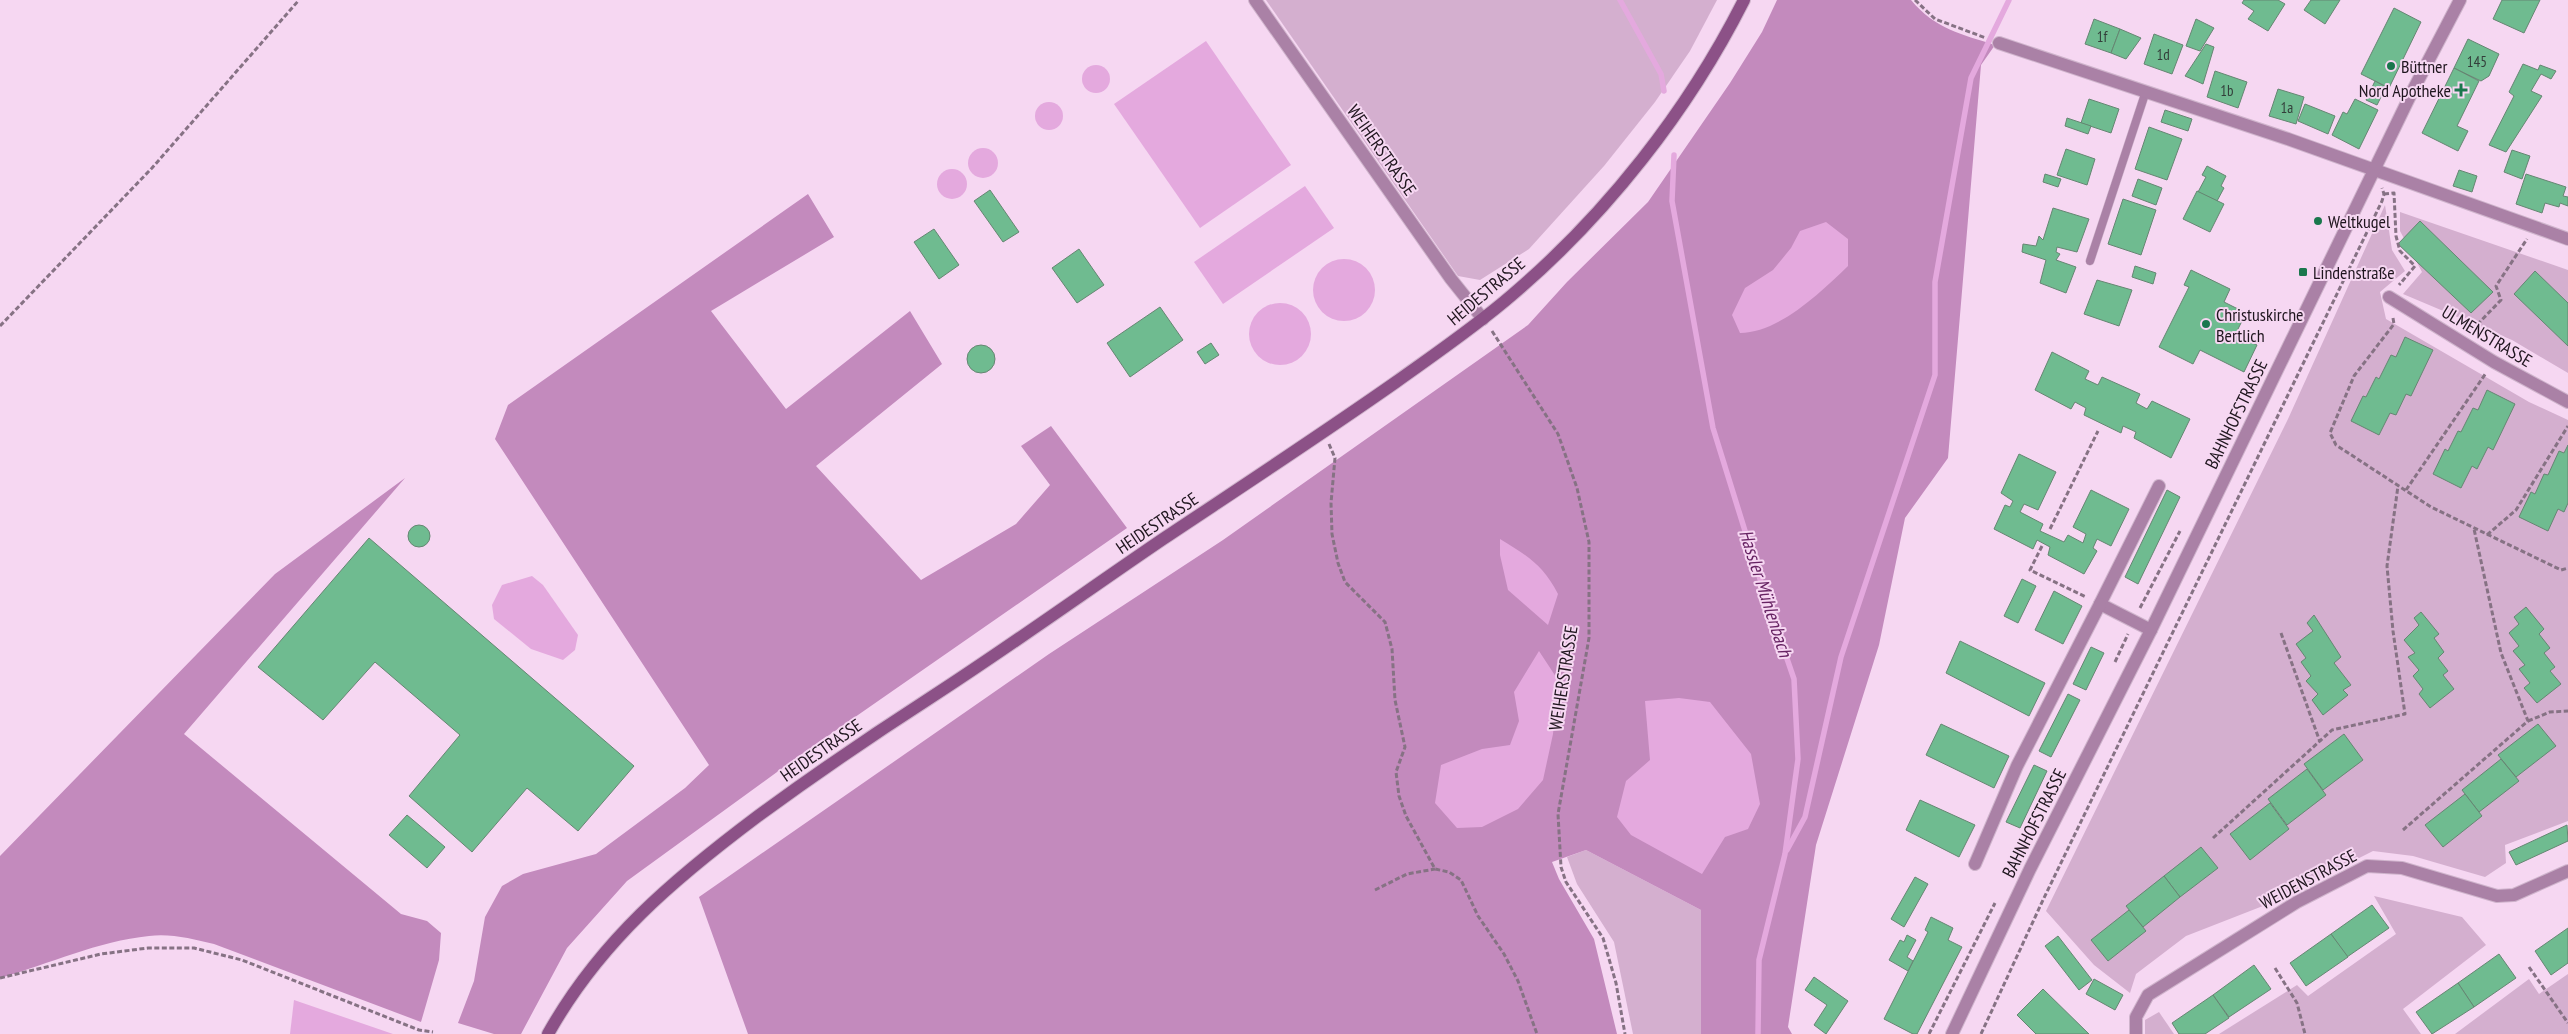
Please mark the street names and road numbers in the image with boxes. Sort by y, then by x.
street label: WEIHERSTRASSE [1342,100,1422,200]
street label: HEIDESTRASSE [1442,252,1530,330]
street label: ULMENSTRASSE [2438,300,2536,372]
street label: BAHNHOFSTRASSE [2200,356,2272,472]
street label: HEIDESTRASSE [1111,487,1203,559]
street label: WEIHERSTRASSE [1543,624,1583,732]
street label: HEIDESTRASSE [776,714,866,786]
street label: BAHNHOFSTRASSE [1997,765,2071,881]
street label: WEIDENSTRASSE [2256,844,2360,914]

